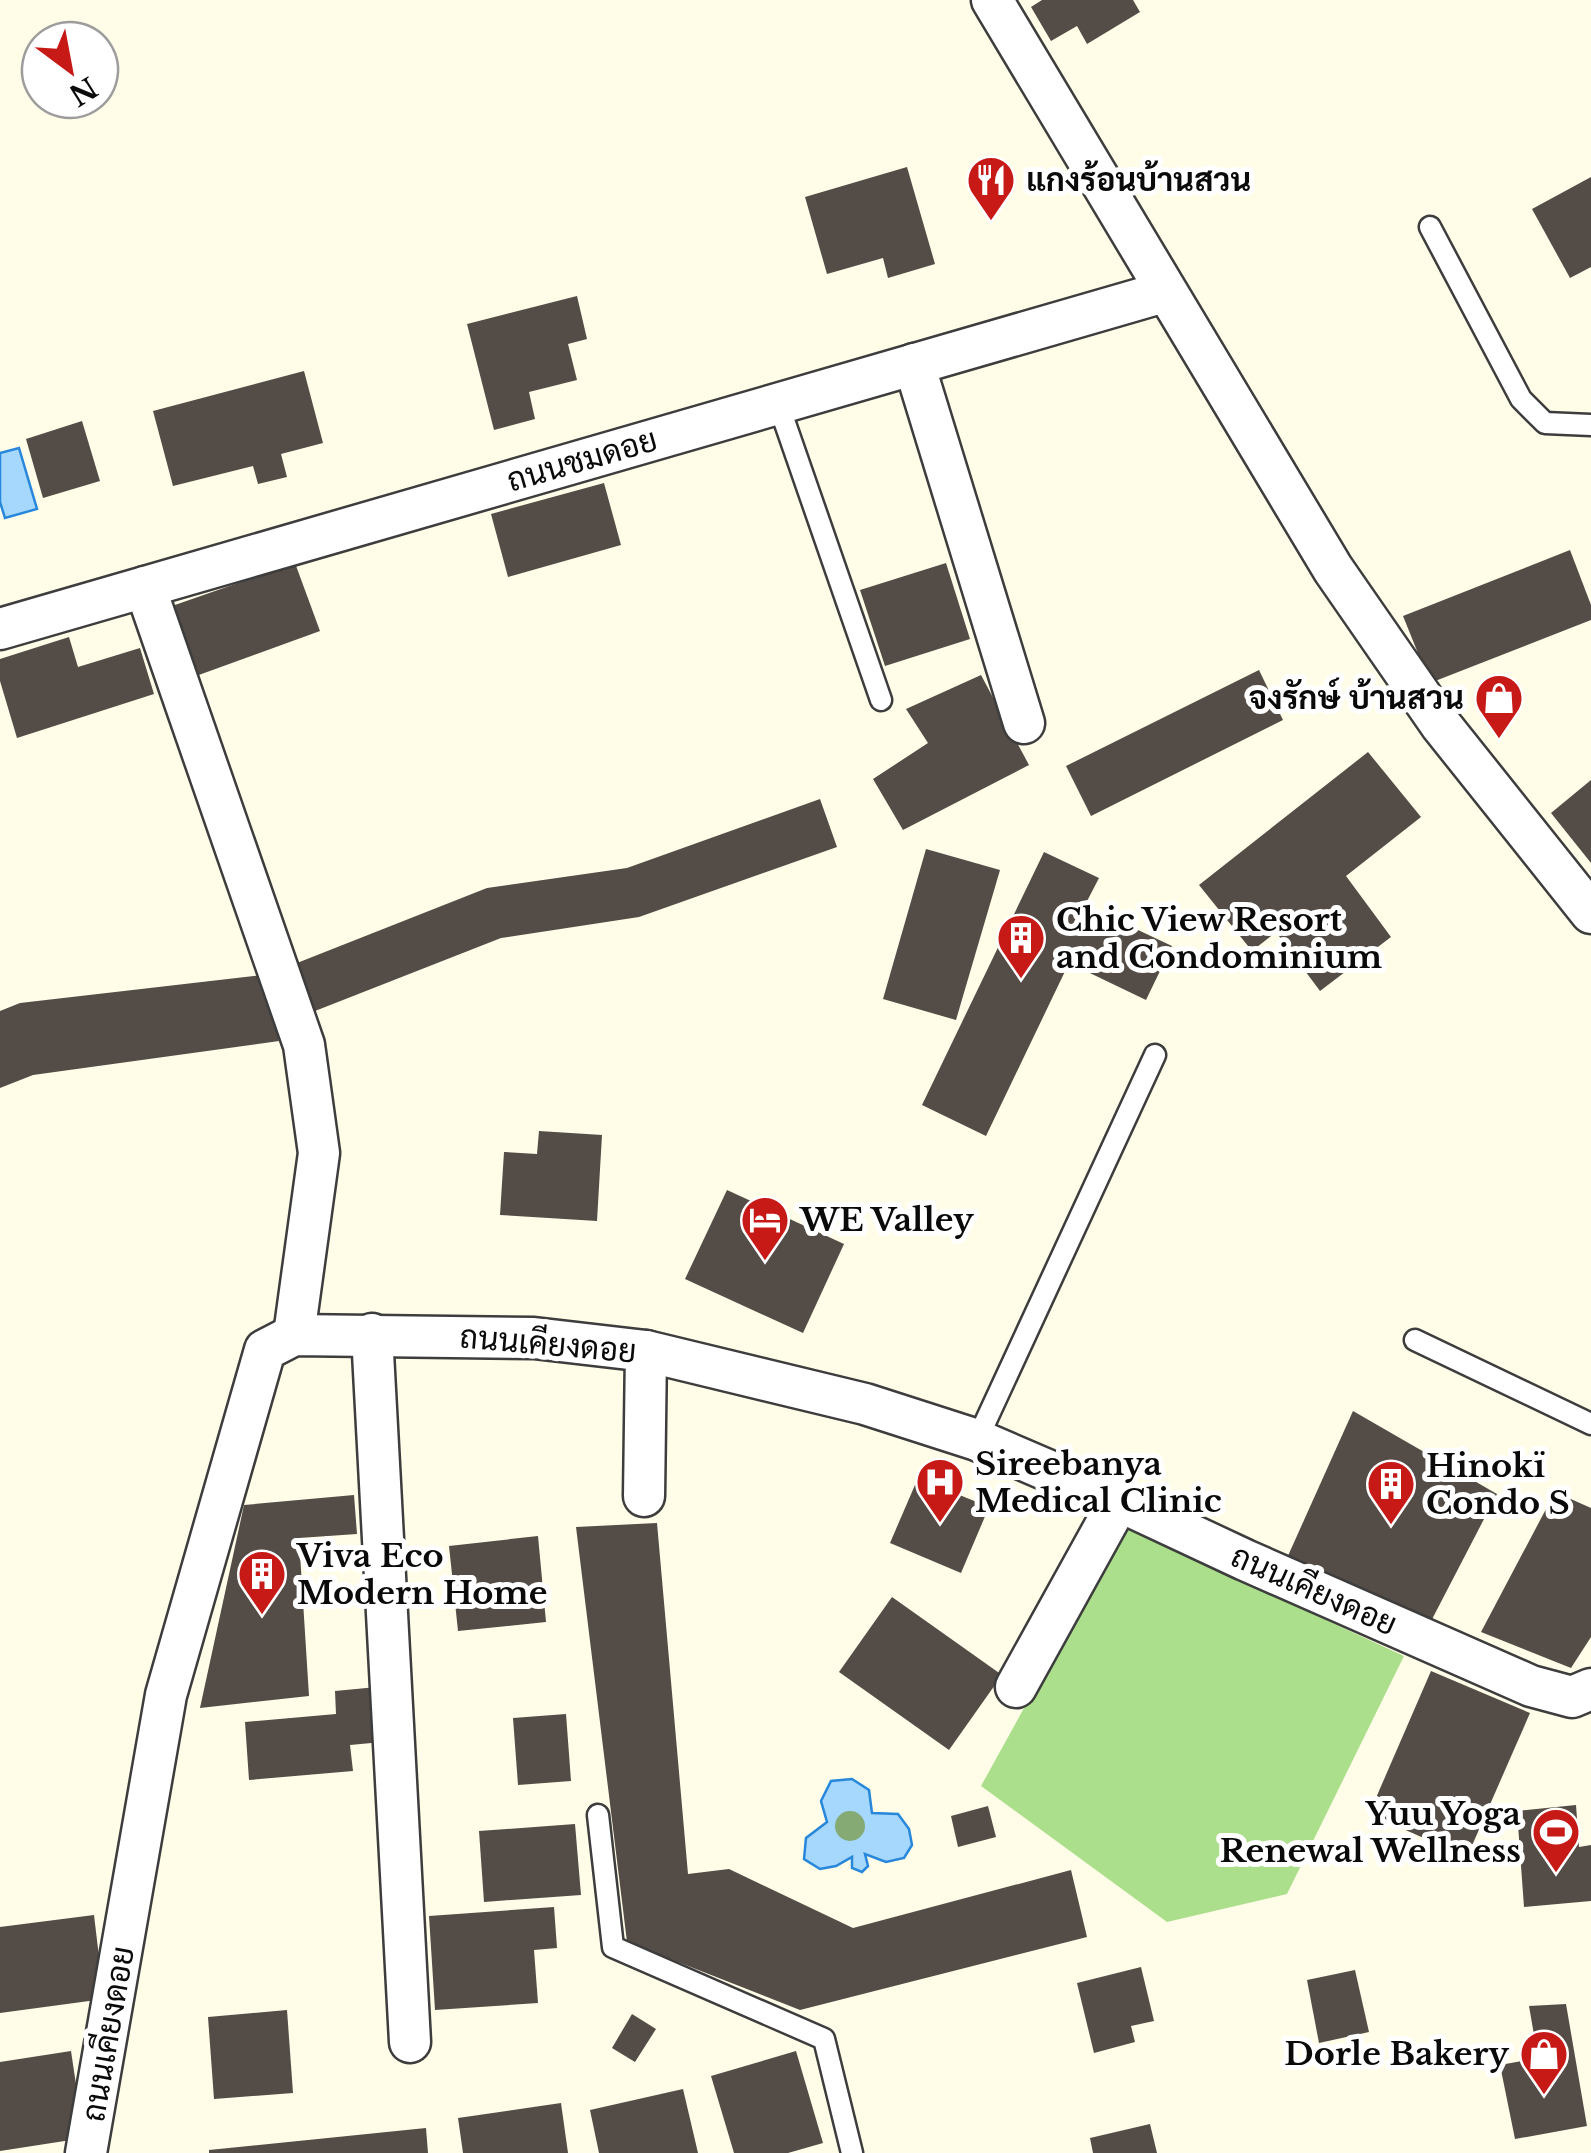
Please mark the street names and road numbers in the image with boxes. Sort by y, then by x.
street label: ถนนชมดอย [502,419,662,501]
street label: ถนนเคียงดอย [458,1316,638,1372]
street label: ถนนเคียงดอย [1225,1536,1403,1644]
street label: ถนนเคียงดอย [73,1943,143,2125]

